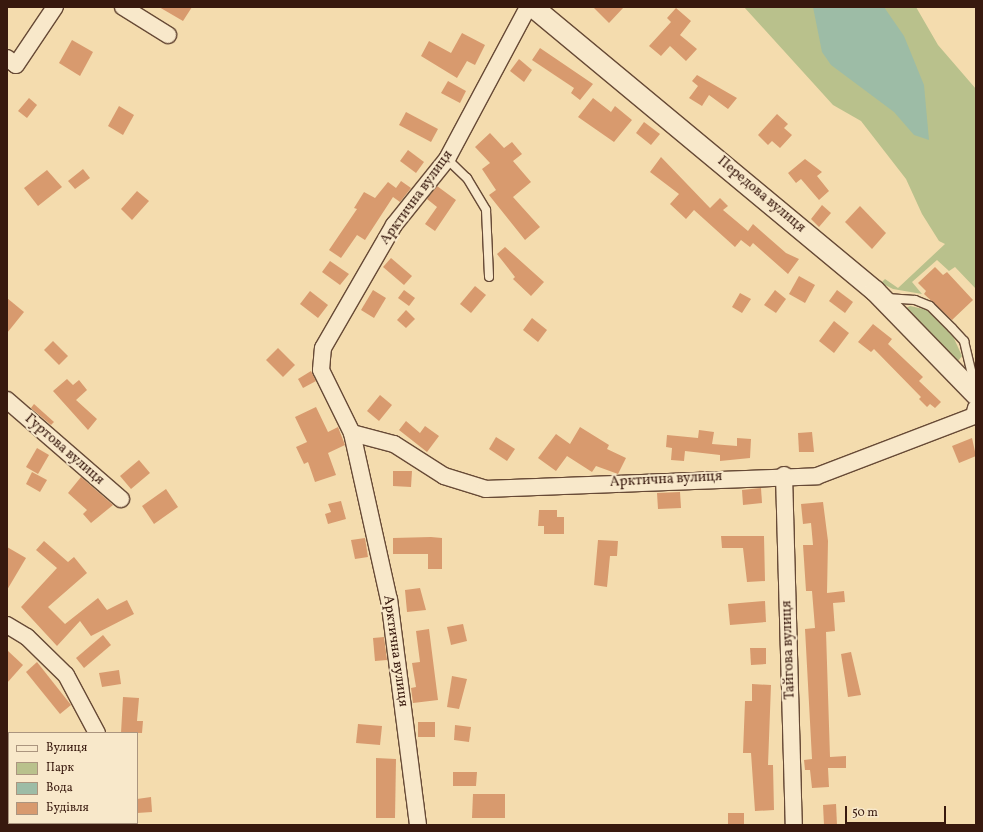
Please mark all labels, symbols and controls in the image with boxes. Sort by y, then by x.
street label: Арктична вулиця [377,148,457,248]
street label: Передова вулиця [714,153,808,237]
street label: Гуртова вулиця [21,411,107,489]
street label: Арктична вулиця [609,469,723,491]
street label: Арктична вулиця [379,594,411,708]
street label: Тайгова вулиця [779,600,799,700]
legend [8,732,138,824]
text: Вулиця [46,740,87,756]
text: Парк [46,760,74,776]
text: Вода [46,780,73,796]
scale bar [847,798,948,824]
text: Будівля [46,800,89,816]
text: 50 m [852,805,878,821]

